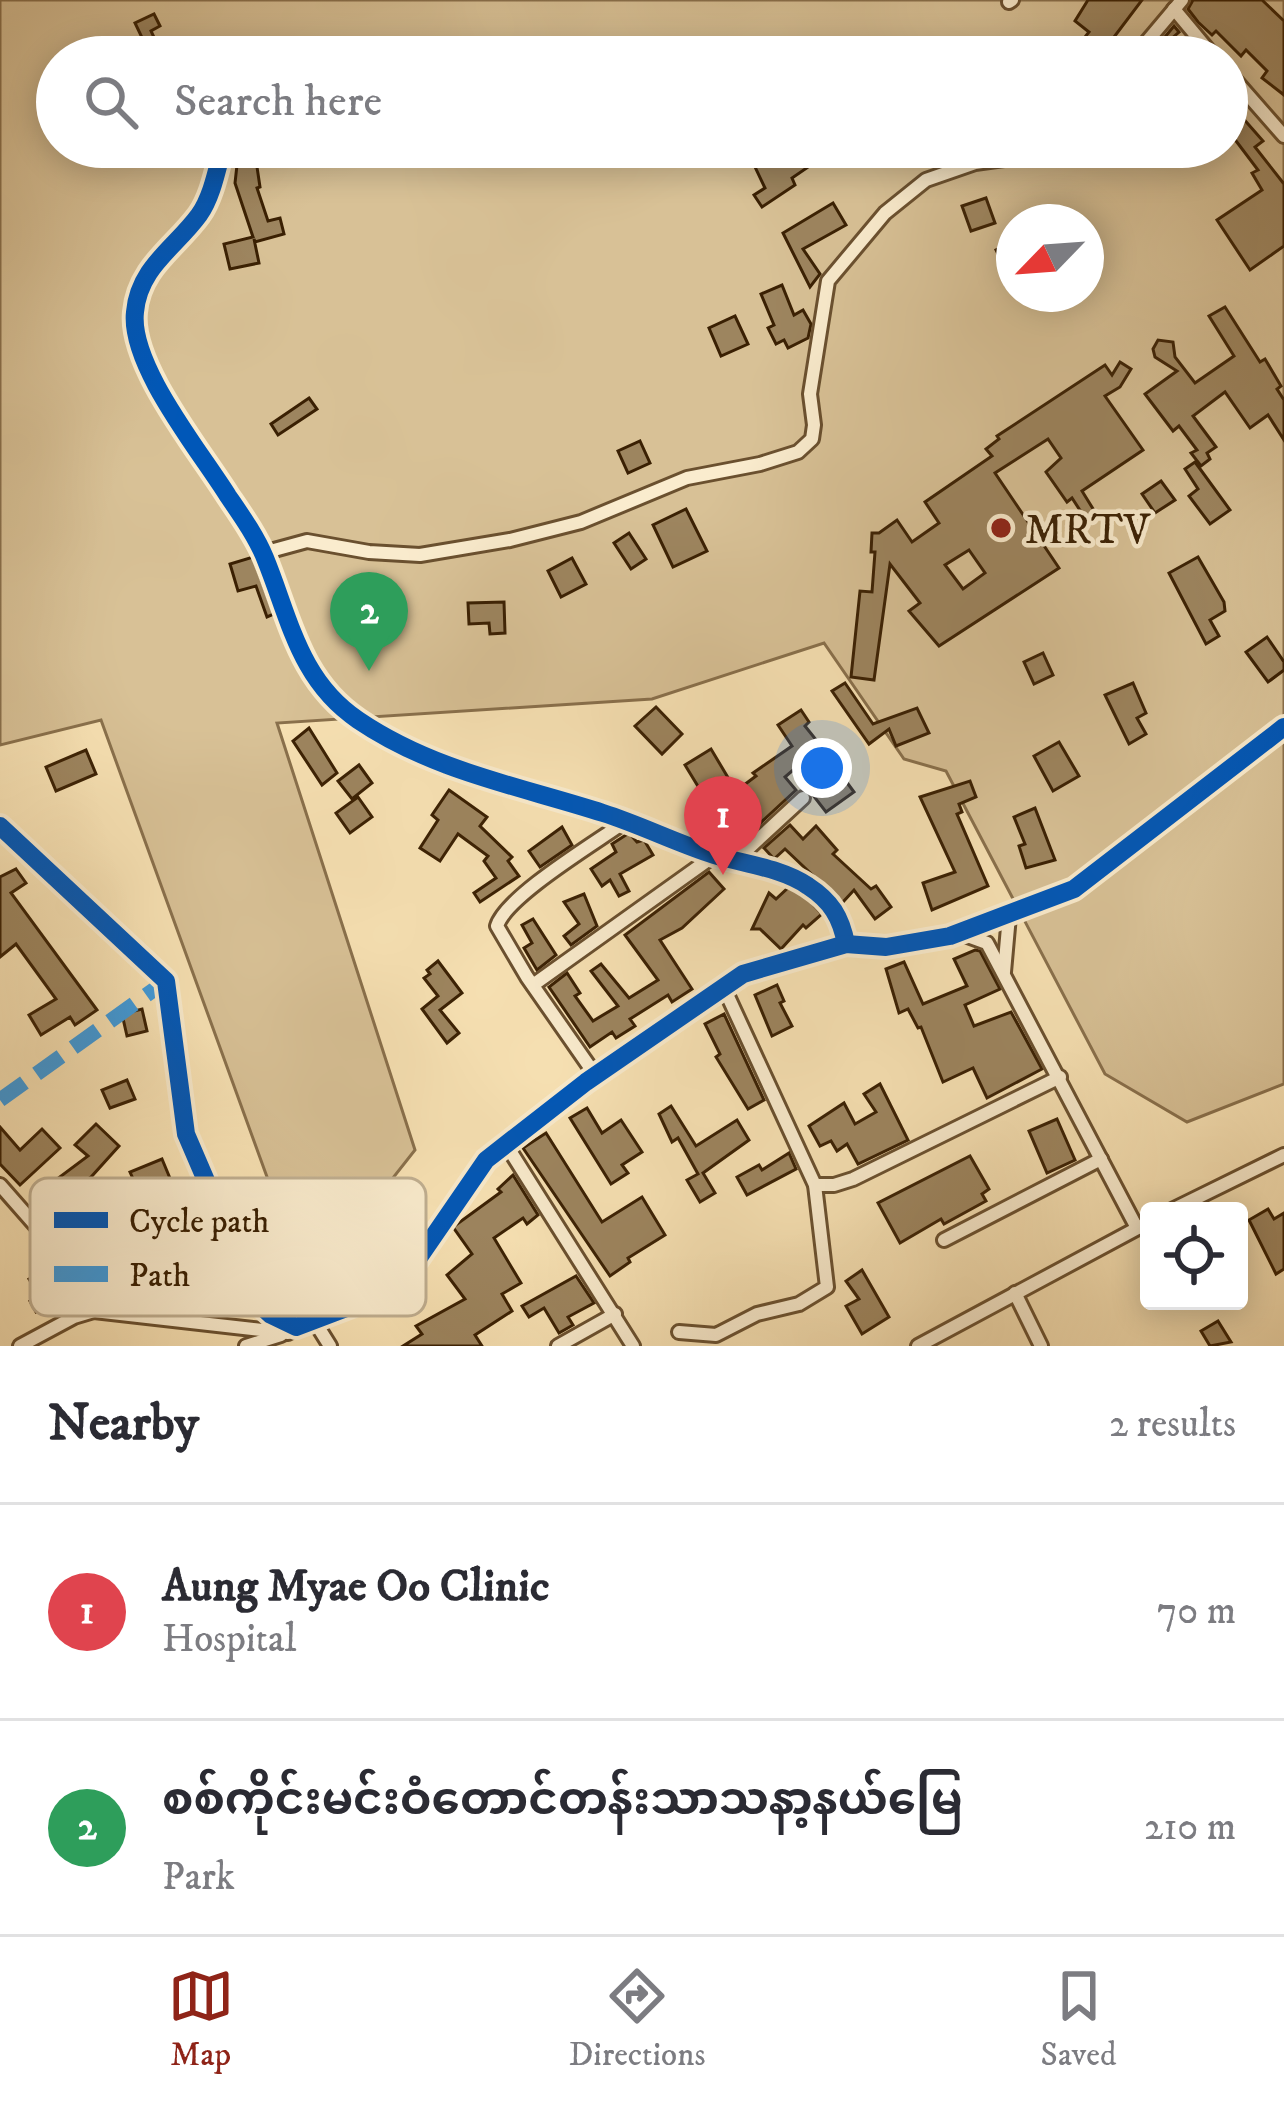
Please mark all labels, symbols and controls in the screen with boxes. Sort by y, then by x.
search box [36,36,1248,168]
icon: search [78,69,144,135]
text: Search here [174,74,382,130]
north arrow [996,204,1104,312]
place label: MRTV [1025,505,1152,557]
marker: MRTV [988,515,1014,541]
pin: 2 [330,572,408,671]
your location [792,738,852,798]
pin: 1 [684,776,762,875]
legend [30,1178,426,1316]
text: Cycle path [129,1202,269,1243]
map controls [1140,1202,1248,1310]
button: locate [1140,1202,1248,1310]
text: Path [129,1256,190,1297]
text: Nearby [48,1392,199,1456]
text: 2 results [1109,1400,1236,1449]
text: Aung Myae Oo Clinic [162,1559,549,1615]
text: 1 [80,1587,94,1636]
text: 70 m [1157,1587,1236,1636]
text: Hospital [162,1615,296,1664]
text: စစ်ကိုင်းမင်းဝံတောင်တန်းသာသနာ့နယ်မြေ [162,1773,962,1829]
text: 2 [77,1803,97,1852]
text: 210 m [1144,1803,1236,1852]
text: Park [162,1853,235,1902]
tab: Map [168,1963,234,2076]
tab: Directions [569,1963,705,2076]
tab: Saved [1041,1963,1116,2076]

